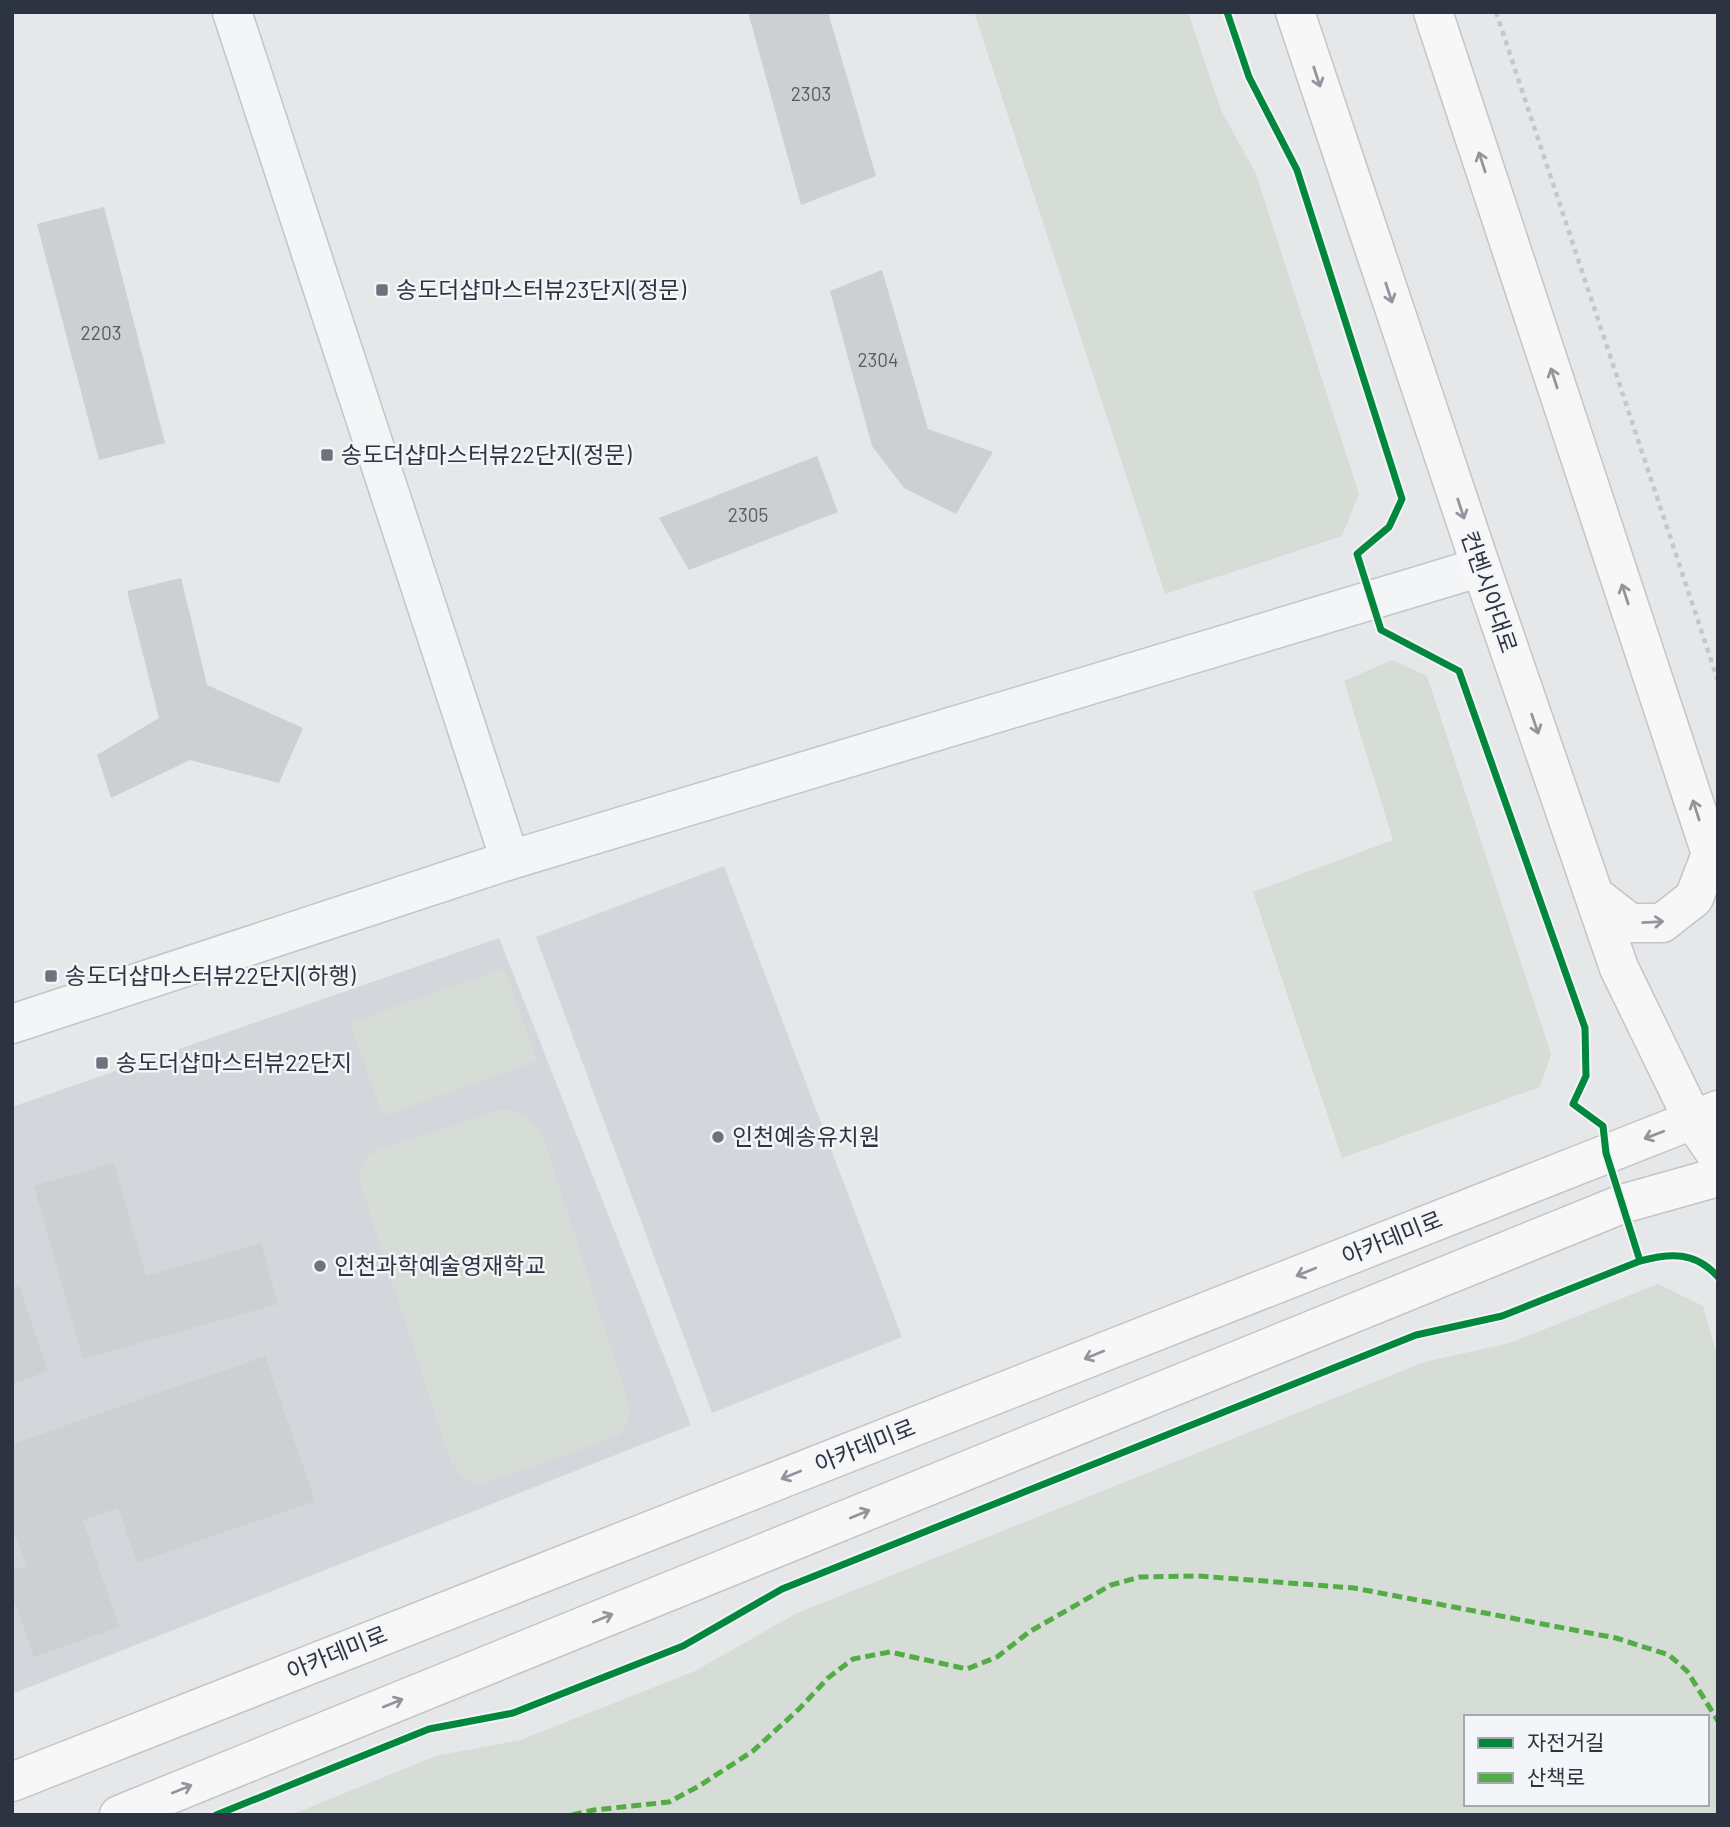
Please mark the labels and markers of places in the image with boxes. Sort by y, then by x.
place label: 송도더샵마스터뷰23단지(정문) [396,275,687,303]
marker: 송도더샵마스터뷰23단지(정문) [374,282,390,298]
place label: 송도더샵마스터뷰22단지(정문) [341,440,633,468]
marker: 송도더샵마스터뷰22단지(정문) [319,447,335,463]
place label: 송도더샵마스터뷰22단지(하행) [65,961,357,989]
marker: 송도더샵마스터뷰22단지(하행) [43,968,59,984]
place label: 송도더샵마스터뷰22단지 [116,1048,352,1076]
marker: 송도더샵마스터뷰22단지 [94,1055,110,1071]
place label: 인천예송유치원 [732,1122,880,1150]
marker: 인천예송유치원 [710,1129,726,1145]
place label: 인천과학예술영재학교 [334,1251,546,1279]
marker: 인천과학예술영재학교 [312,1258,328,1274]

